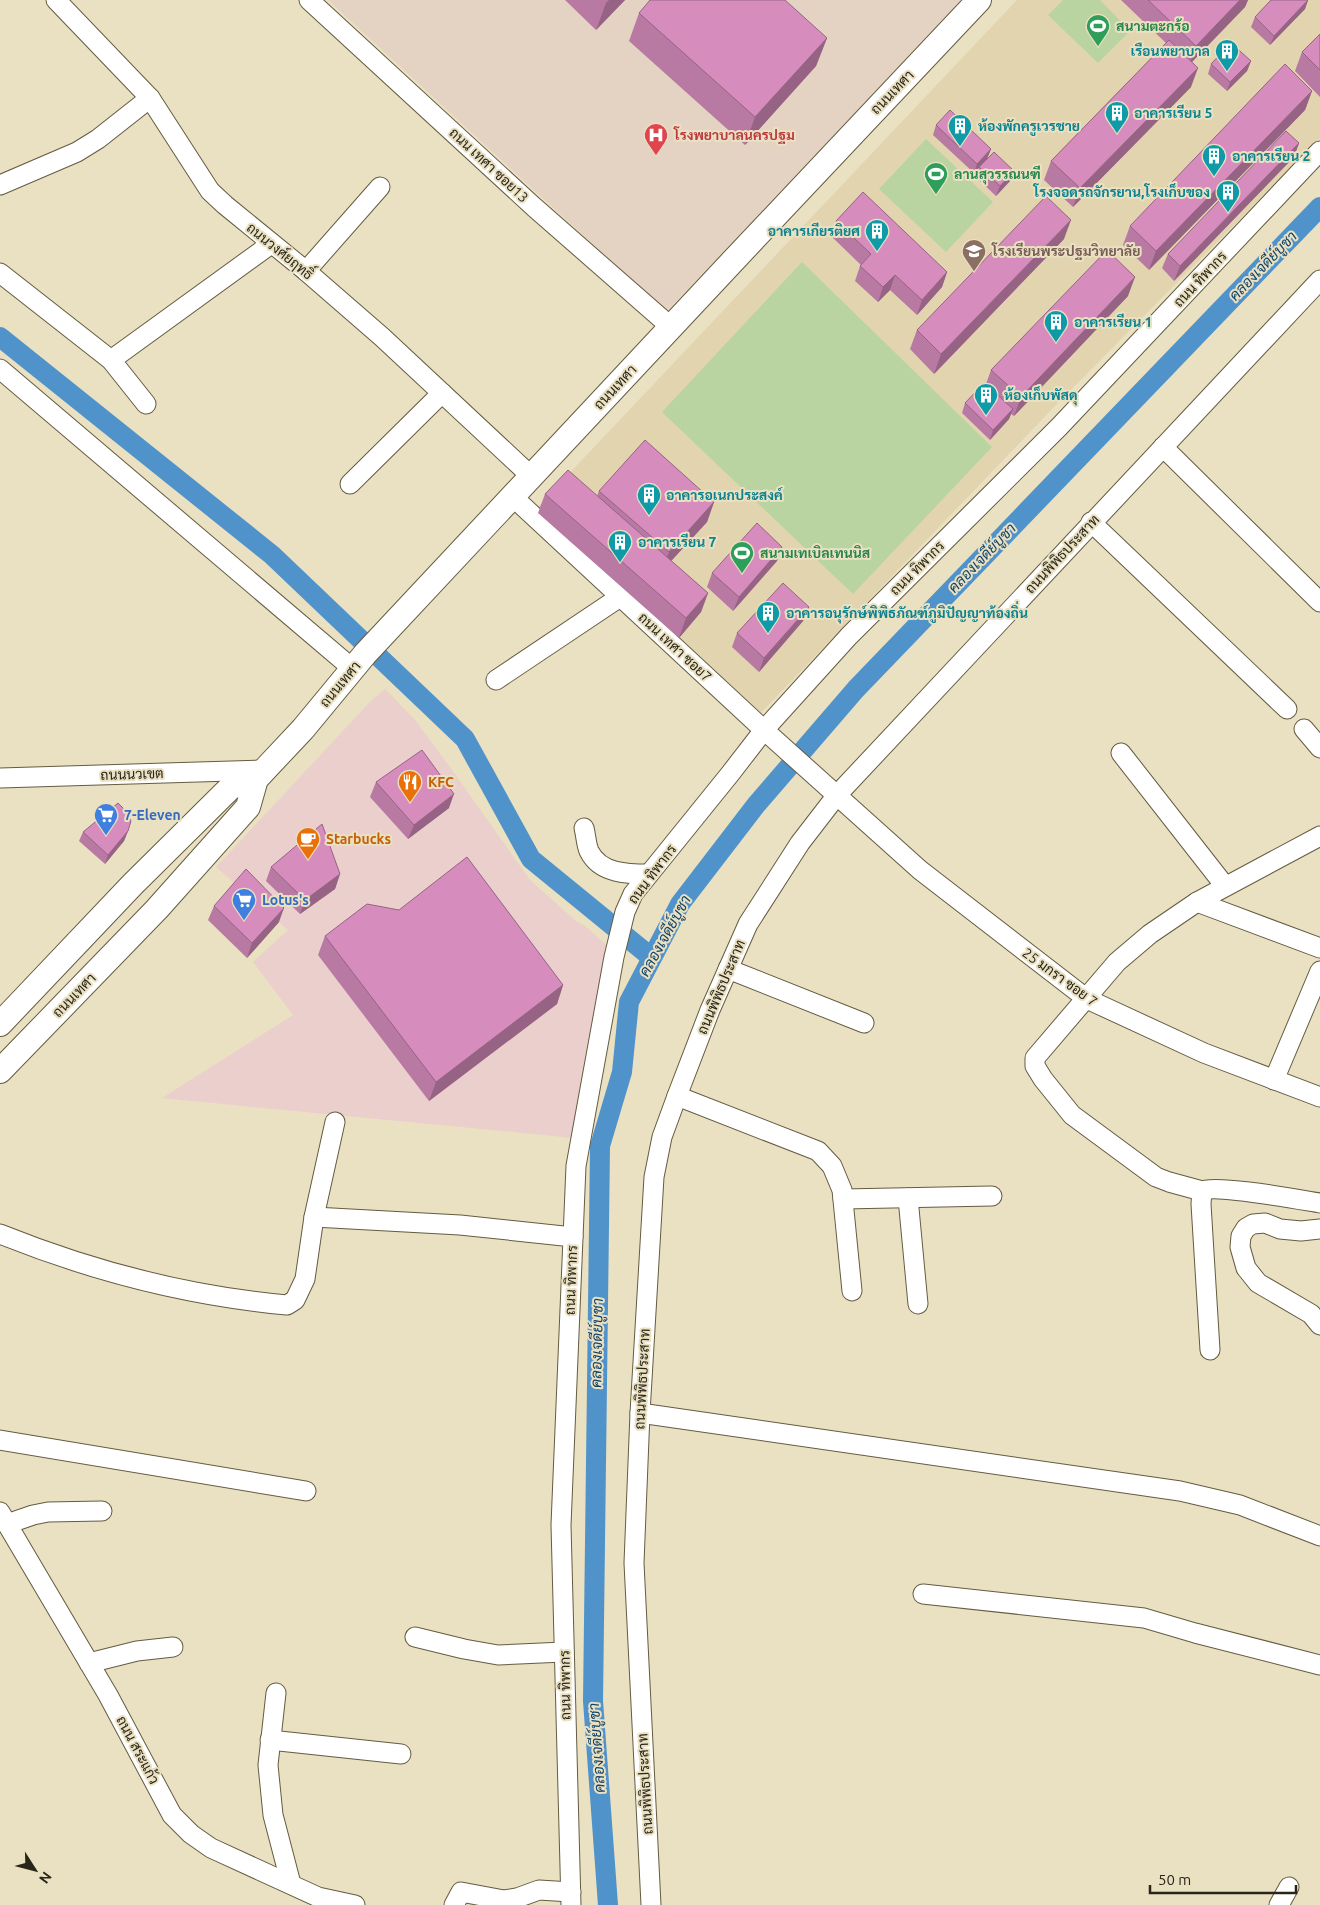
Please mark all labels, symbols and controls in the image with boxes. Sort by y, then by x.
sports icon: สนามตะกร้อ [1085,13,1111,47]
place label: สนามตะกร้อ [1116,18,1190,34]
building icon: เรือนพยาบาล [1214,38,1240,72]
place label: เรือนพยาบาล [1131,42,1210,59]
street label: ถนนเทศา [867,67,917,117]
building icon: อาคารเรียน 5 [1104,100,1130,134]
place label: อาคารเรียน 5 [1134,104,1213,121]
building icon: ห้องพักครูเวรชาย [947,113,973,147]
place label: ห้องพักครูเวรชาย [978,118,1080,137]
hospital icon: โรงพยาบาลนครปฐม [643,122,669,156]
street label: ถนน เทศา ซอย13 [446,124,532,206]
place label: โรงพยาบาลนครปฐม [673,126,795,145]
building icon: อาคารเรียน 2 [1201,143,1227,177]
place label: อาคารเรียน 2 [1232,147,1311,164]
sports icon: ลานสุวรรณนฑี [923,161,949,195]
place label: ลานสุวรรณนฑี [954,165,1041,185]
building icon: โรงจอดรถจักรยาน,โรงเก็บของ [1215,179,1241,213]
place label: โรงจอดรถจักรยาน,โรงเก็บของ [1032,182,1210,200]
street label: ถนนวงศ์ยฤทธิ์ [243,216,320,284]
building icon: อาคารเกียรติยศ [864,218,890,252]
place label: อาคารเกียรติยศ [768,222,860,239]
water label: คลองเจดีย์บูชา [1225,227,1301,305]
school or university icon: โรงเรียนพระปฐมวิทยาลัย [961,238,987,272]
place label: โรงเรียนพระปฐมวิทยาลัย [991,242,1140,261]
street label: ถนน ทิพากร [1170,248,1230,310]
building icon: อาคารเรียน 1 [1043,309,1069,343]
place label: อาคารเรียน 1 [1074,313,1152,330]
street label: ถนนเทศา [590,362,640,412]
building icon: ห้องเก็บพัสดุ [973,382,999,416]
place label: ห้องเก็บพัสดุ [1004,385,1078,406]
building icon: อาคารอเนกประสงค์ [636,482,662,516]
place label: อาคารอเนกประสงค์ [666,486,784,503]
street label: ถนนพิพิธประสาท [1022,512,1102,596]
water label: คลองเจดีย์บูชา [944,519,1020,597]
building icon: อาคารเรียน 7 [607,529,633,563]
place label: อาคารเรียน 7 [638,533,717,550]
street label: ถนน ทิพากร [887,537,948,598]
sports icon: สนามเทเบิลเทนนิส [729,540,755,574]
place label: สนามเทเบิลเทนนิส [760,545,870,561]
building icon: อาคารอนุรักษ์พิพิธภัณฑ์ภูมิปัญญาท้องถิ่น [755,600,781,634]
place label: อาคารอนุรักษ์พิพิธภัณฑ์ภูมิปัญญาท้องถิ่น [786,601,1028,624]
street label: ถนน เทศา ซอย7 [635,609,715,685]
street label: ถนนเทศา [316,658,364,710]
street label: ถนนนวเขต [100,765,164,783]
restaurant icon: KFC [397,769,423,803]
place label: KFC [428,774,454,790]
supermarket icon: 7-Eleven [93,802,119,836]
place label: 7-Eleven [124,807,181,823]
cafe icon: Starbucks [295,826,321,860]
place label: Starbucks [326,831,391,847]
street label: ถนน ทิพากร [625,841,680,907]
supermarket icon: Lotus's [231,887,257,921]
place label: Lotus's [262,892,309,908]
water label: คลองเจดีย์บูชา [634,892,696,980]
street label: ถนนพิพิธประสาท [694,937,748,1037]
street label: 25 มกรา ซอย 7 [1020,945,1100,1009]
street label: ถนนเทศา [49,970,99,1020]
street label: ถนน ทิพากร [562,1244,580,1315]
water label: คลองเจดีย์บูชา [586,1298,608,1388]
street label: ถนนพิพิธประสาท [631,1328,653,1430]
street label: ถนน ทิพากร [556,1650,574,1720]
water label: คลองเจดีย์บูชา [584,1702,610,1794]
street label: ถนน สระแก้ว [113,1713,164,1787]
street label: ถนนพิพิธประสาท [634,1733,656,1835]
north arrow [10,1845,60,1895]
scale bar [1150,1862,1296,1894]
text: N [36,1869,55,1887]
text: 50 m [1158,1871,1191,1888]

